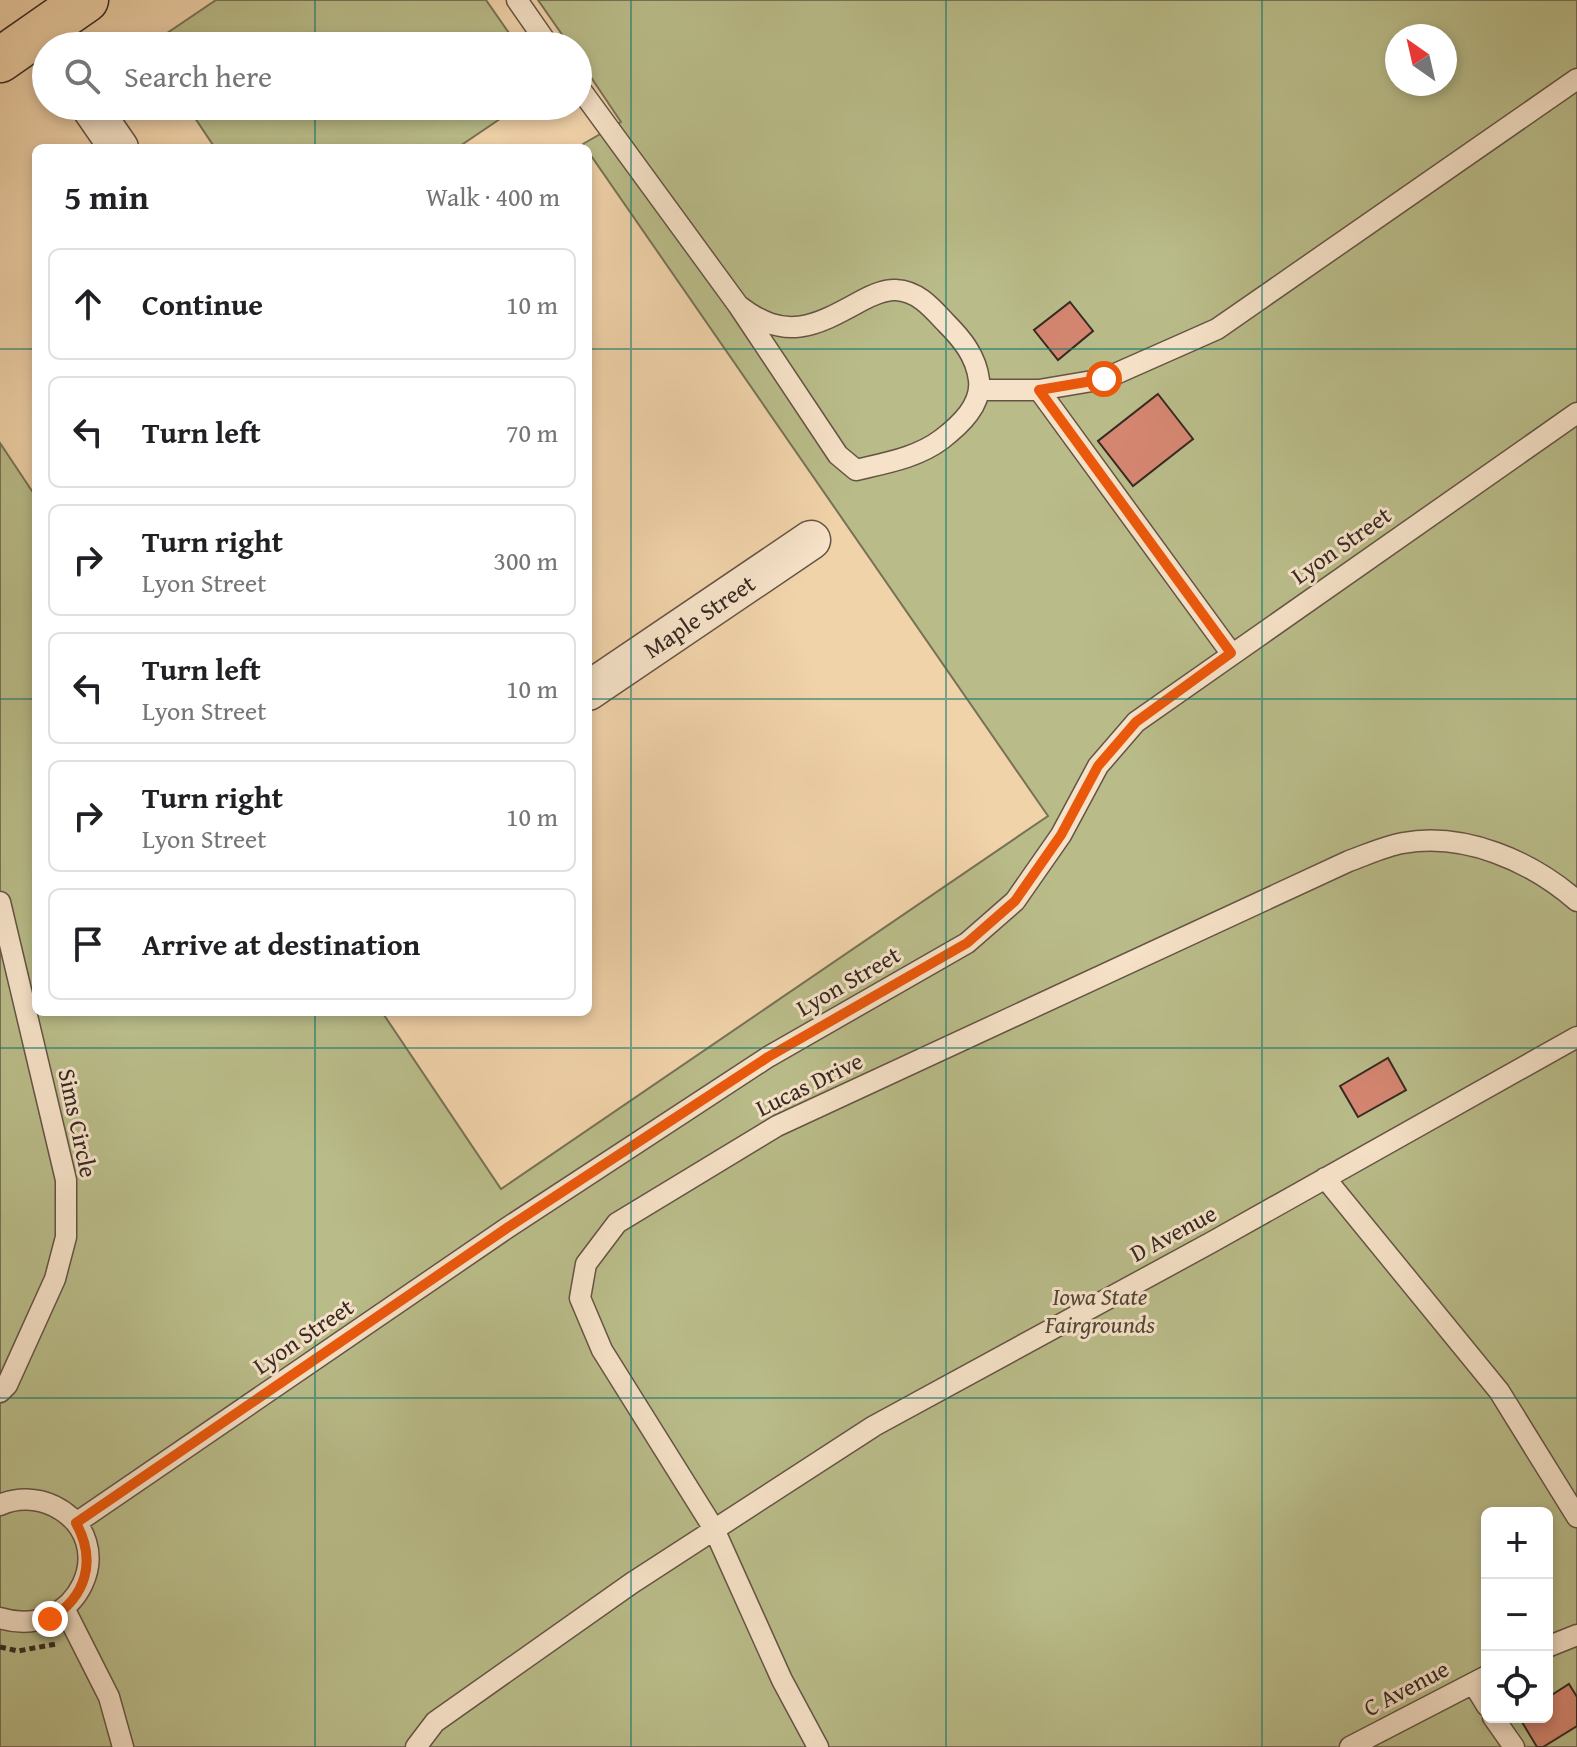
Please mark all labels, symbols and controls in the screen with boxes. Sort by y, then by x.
north arrow [1385,24,1457,96]
search box [32,32,592,120]
icon: search [60,54,104,98]
text: Search here [124,54,272,98]
text: 5 min [64,172,149,221]
text: Walk · 400 m [426,177,560,216]
icon: ahead [66,282,110,326]
text: Continue [142,282,263,326]
text: 10 m [506,285,558,324]
route start [1086,361,1122,397]
icon: left [66,410,110,454]
text: Turn left [142,410,261,454]
text: 70 m [506,413,558,452]
street label: Lyon Street [1284,497,1399,592]
text: Turn right [142,519,283,563]
icon: right [66,538,110,582]
text: 300 m [493,541,558,580]
text: Lyon Street [142,563,266,602]
street label: Maple Street [636,565,762,666]
text: Turn left [142,647,261,691]
icon: left [66,666,110,710]
text: 10 m [506,669,558,708]
text: Lyon Street [142,691,266,730]
text: Turn right [142,775,283,819]
icon: right [66,794,110,838]
text: 10 m [506,797,558,836]
text: Lyon Street [142,819,266,858]
icon: arrive [66,922,110,966]
text: Arrive at destination [142,922,420,966]
street label: Lyon Street [790,937,907,1025]
street label: Lucas Drive [750,1043,868,1125]
street label: Sims Circle [49,1065,107,1181]
street label: D Avenue [1123,1196,1223,1270]
park label: Iowa State Fairgrounds [1044,1279,1155,1342]
street label: Lyon Street [246,1289,361,1383]
map controls [1481,1507,1553,1723]
button: + [1481,1507,1553,1579]
button: − [1481,1579,1553,1651]
route end [32,1601,68,1637]
street label: C Avenue [1357,1651,1455,1725]
button: locate [1481,1651,1553,1723]

